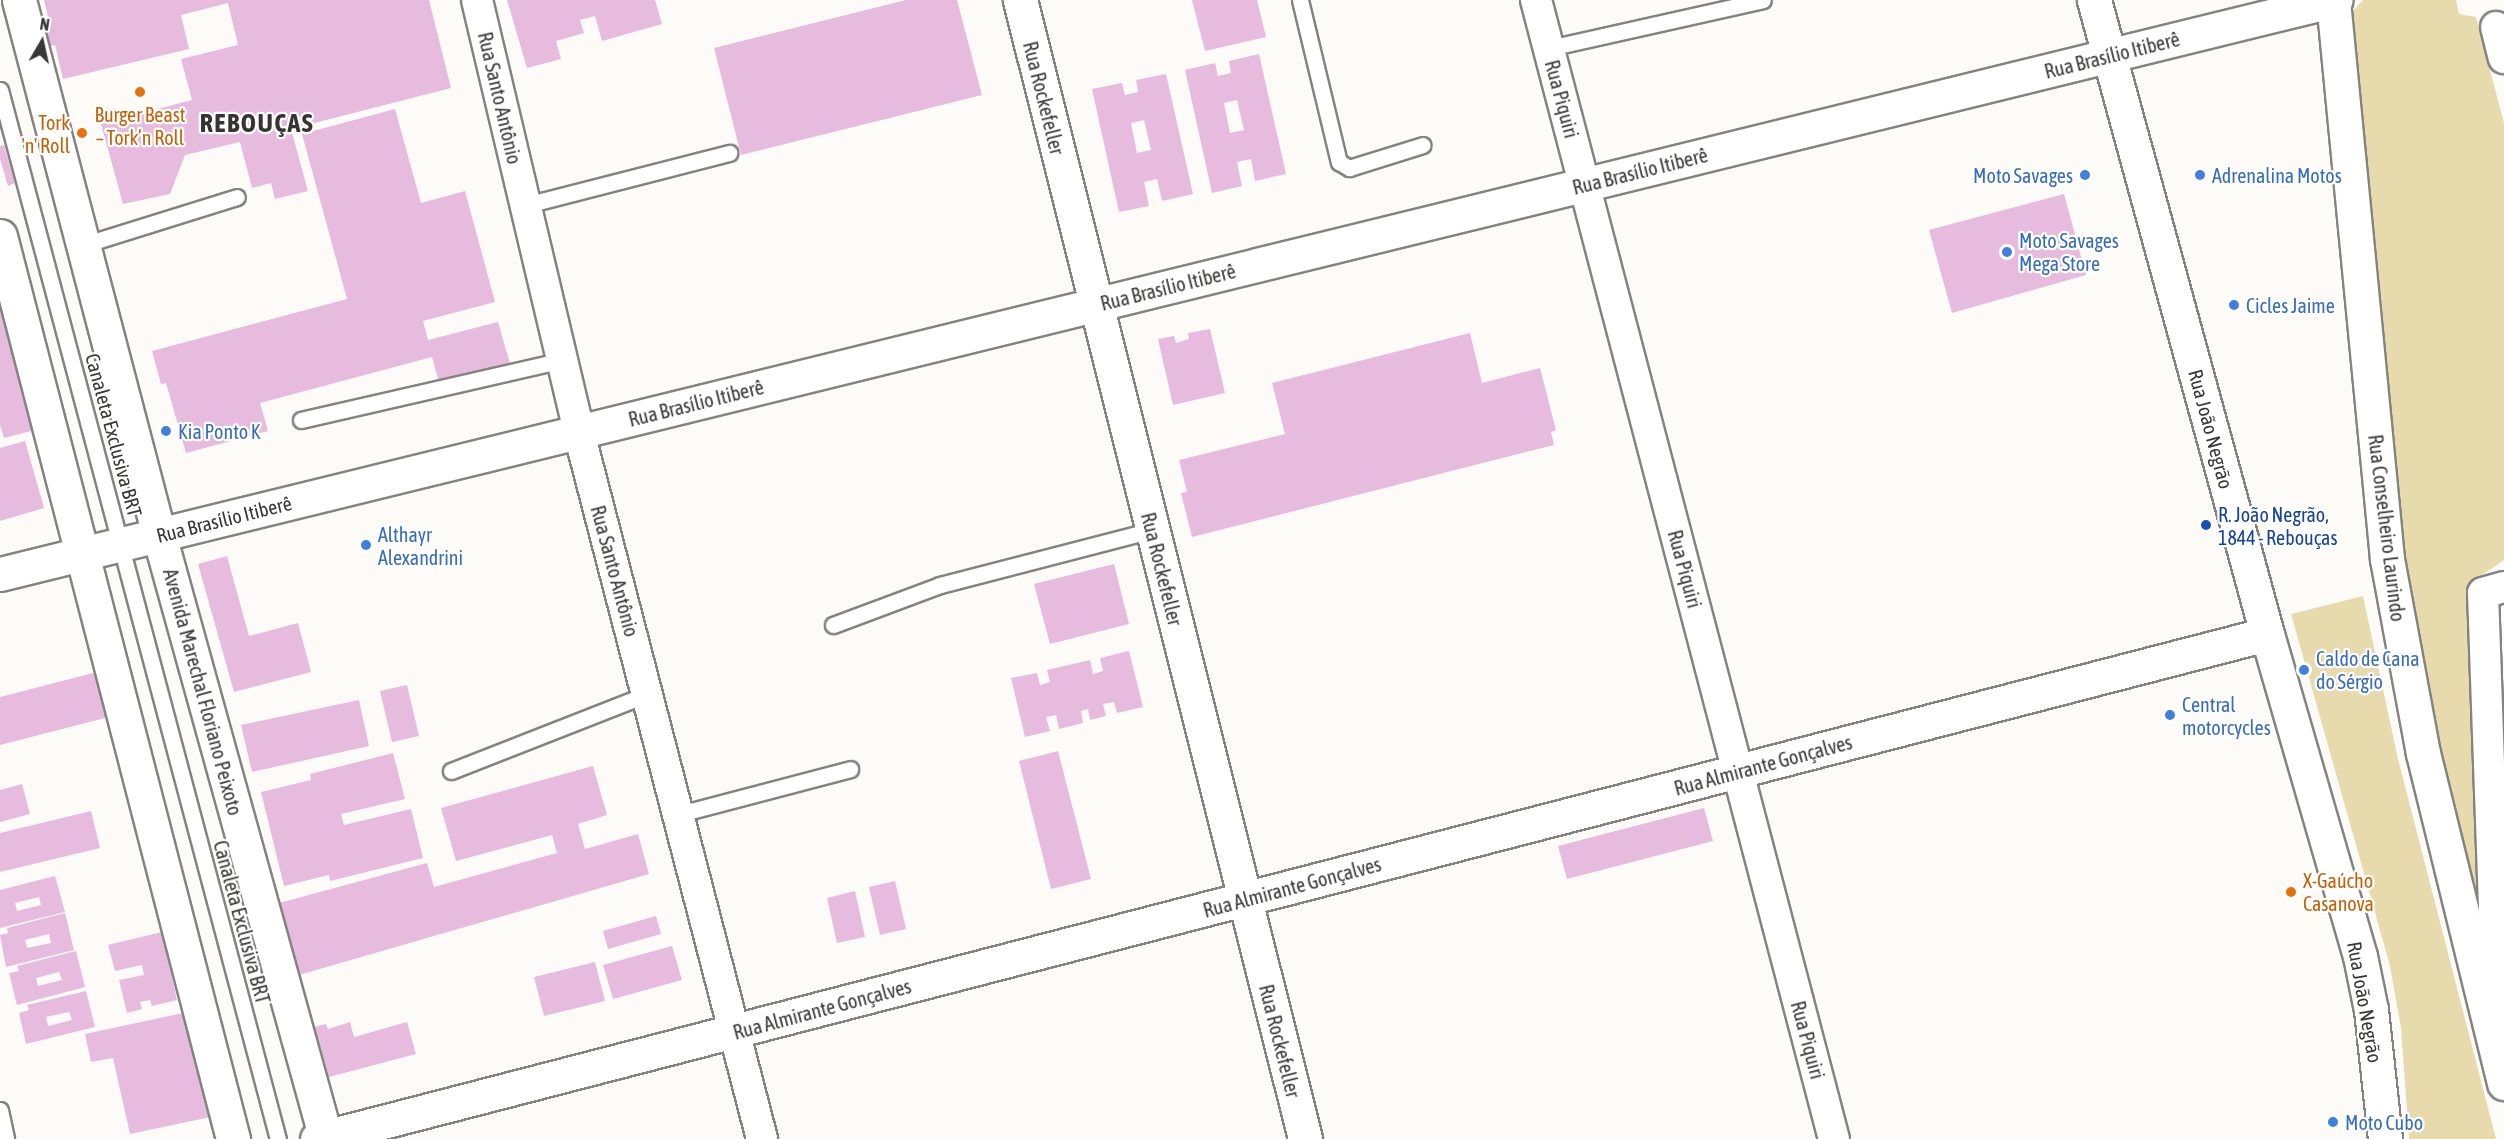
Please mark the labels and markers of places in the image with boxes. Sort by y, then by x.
marker: Burger Beast – Tork’n Roll [133,85,147,99]
place label: Burger Beast – Tork’n Roll [94,102,186,149]
place label: Tork 'n' Roll [21,110,70,157]
marker: Tork 'n' Roll [75,126,89,140]
place label: Moto Savages [1973,163,2073,187]
place label: Adrenalina Motos [2212,163,2342,187]
marker: Moto Savages [2078,168,2092,182]
marker: Adrenalina Motos [2193,168,2207,182]
place label: Moto Savages Mega Store [2019,228,2119,275]
marker: Moto Savages Mega Store [2000,245,2014,259]
place label: Cicles Jaime [2246,293,2335,317]
marker: Cicles Jaime [2227,298,2241,312]
place label: Kia Ponto K [178,419,261,443]
marker: Kia Ponto K [159,424,173,438]
place label: R. João Negrão, 1844 - Rebouças [2218,502,2337,549]
marker: R. João Negrão, 1844 - Rebouças [2199,518,2213,532]
place label: Althayr Alexandrini [378,522,463,569]
marker: Althayr Alexandrini [359,538,373,552]
place label: Caldo de Cana do Sérgio [2316,646,2420,693]
marker: Caldo de Cana do Sérgio [2297,663,2311,677]
place label: Central motorcycles [2182,692,2271,739]
marker: Central motorcycles [2163,708,2177,722]
place label: X-Gaúcho Casanova [2303,868,2374,915]
marker: X-Gaúcho Casanova [2284,885,2298,899]
place label: Moto Cubo [2345,1110,2423,1134]
marker: Moto Cubo [2326,1115,2340,1129]

